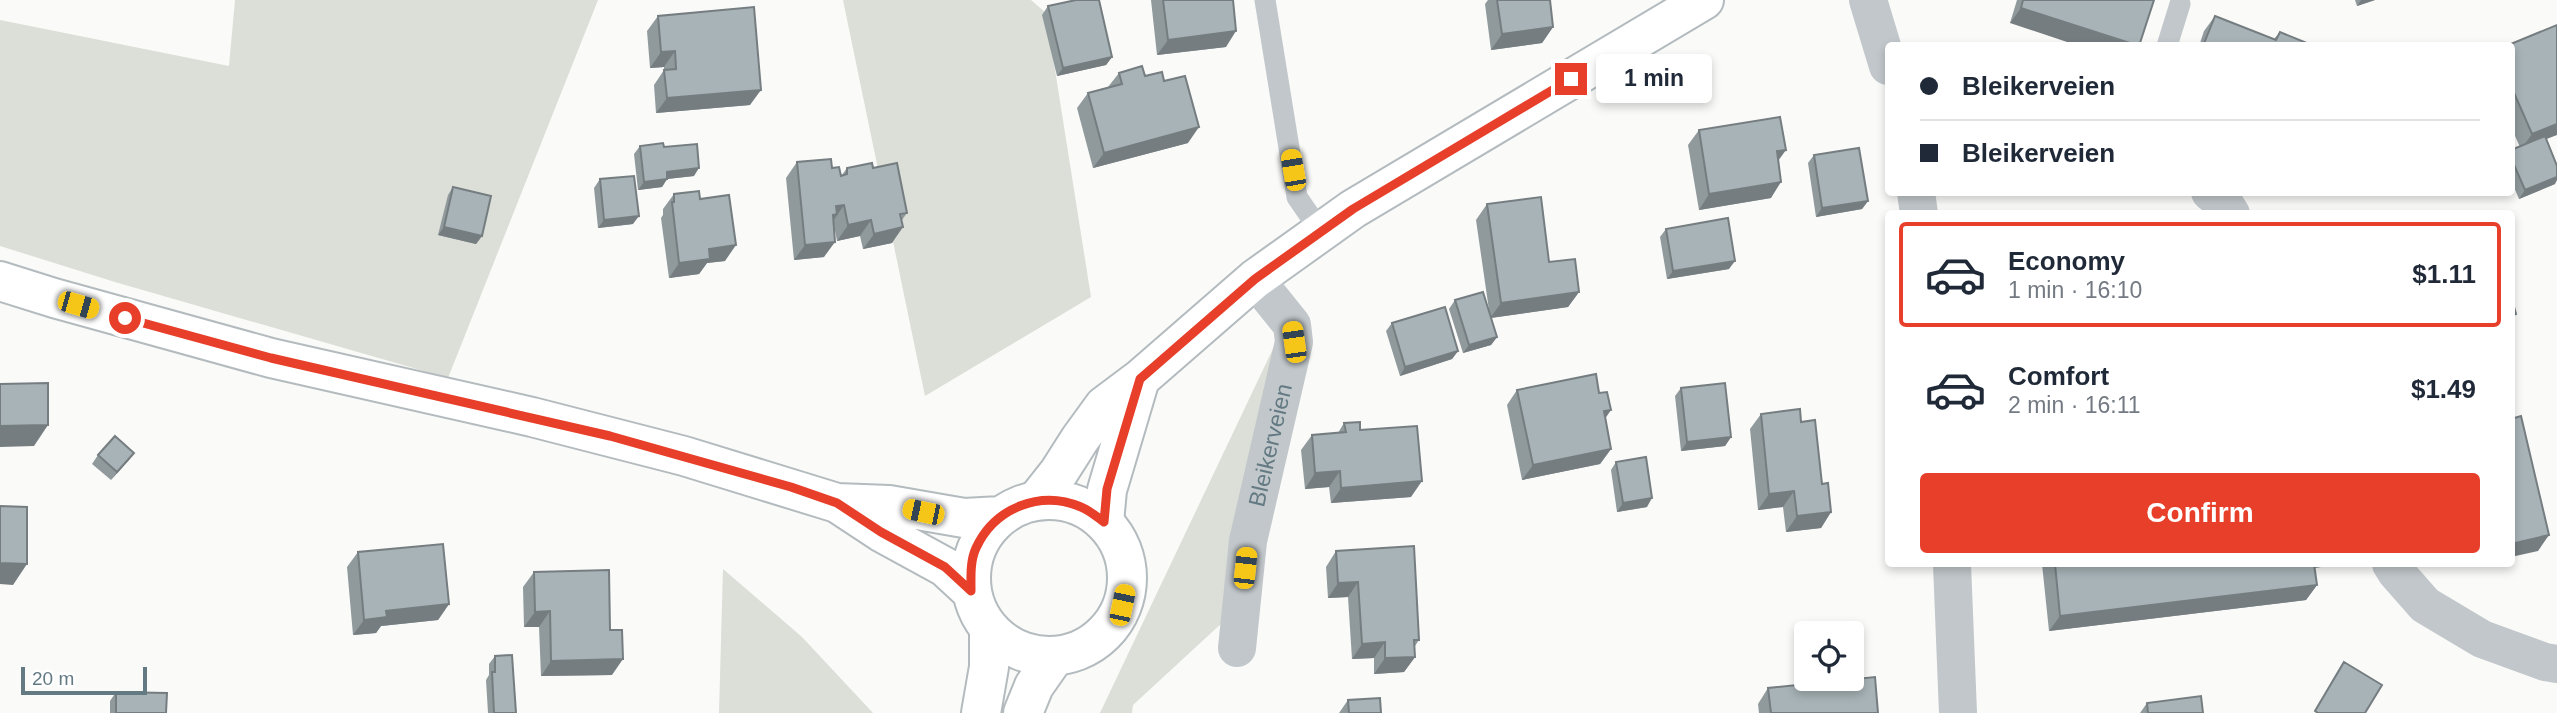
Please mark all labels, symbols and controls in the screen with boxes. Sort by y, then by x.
callout: 1 min [1596,55,1711,104]
route end [1555,63,1587,95]
text: 1 min [1624,65,1684,91]
text: Bleikerveien [1962,71,2115,101]
text: Bleikerveien [1962,138,2115,168]
car [1280,147,1307,193]
icon: car [1924,243,1987,306]
text: Economy [2008,246,2125,276]
text: $1.11 [2412,259,2476,289]
text: 1 min · 16:10 [2008,277,2142,303]
car [55,289,102,321]
route start [109,302,141,334]
car [1281,320,1308,364]
icon: car [1924,358,1987,421]
text: Comfort [2008,361,2109,391]
text: $1.49 [2411,374,2476,404]
street label: Bleikerveien [1243,381,1297,509]
text: 2 min · 16:11 [2008,392,2141,418]
button: Confirm [1920,473,2480,553]
car [901,497,946,527]
car [1233,546,1258,590]
car [1108,582,1137,628]
map controls [1794,621,1864,691]
button: locate [1794,621,1864,691]
scale bar [21,664,147,696]
text: 20 m [32,668,74,689]

